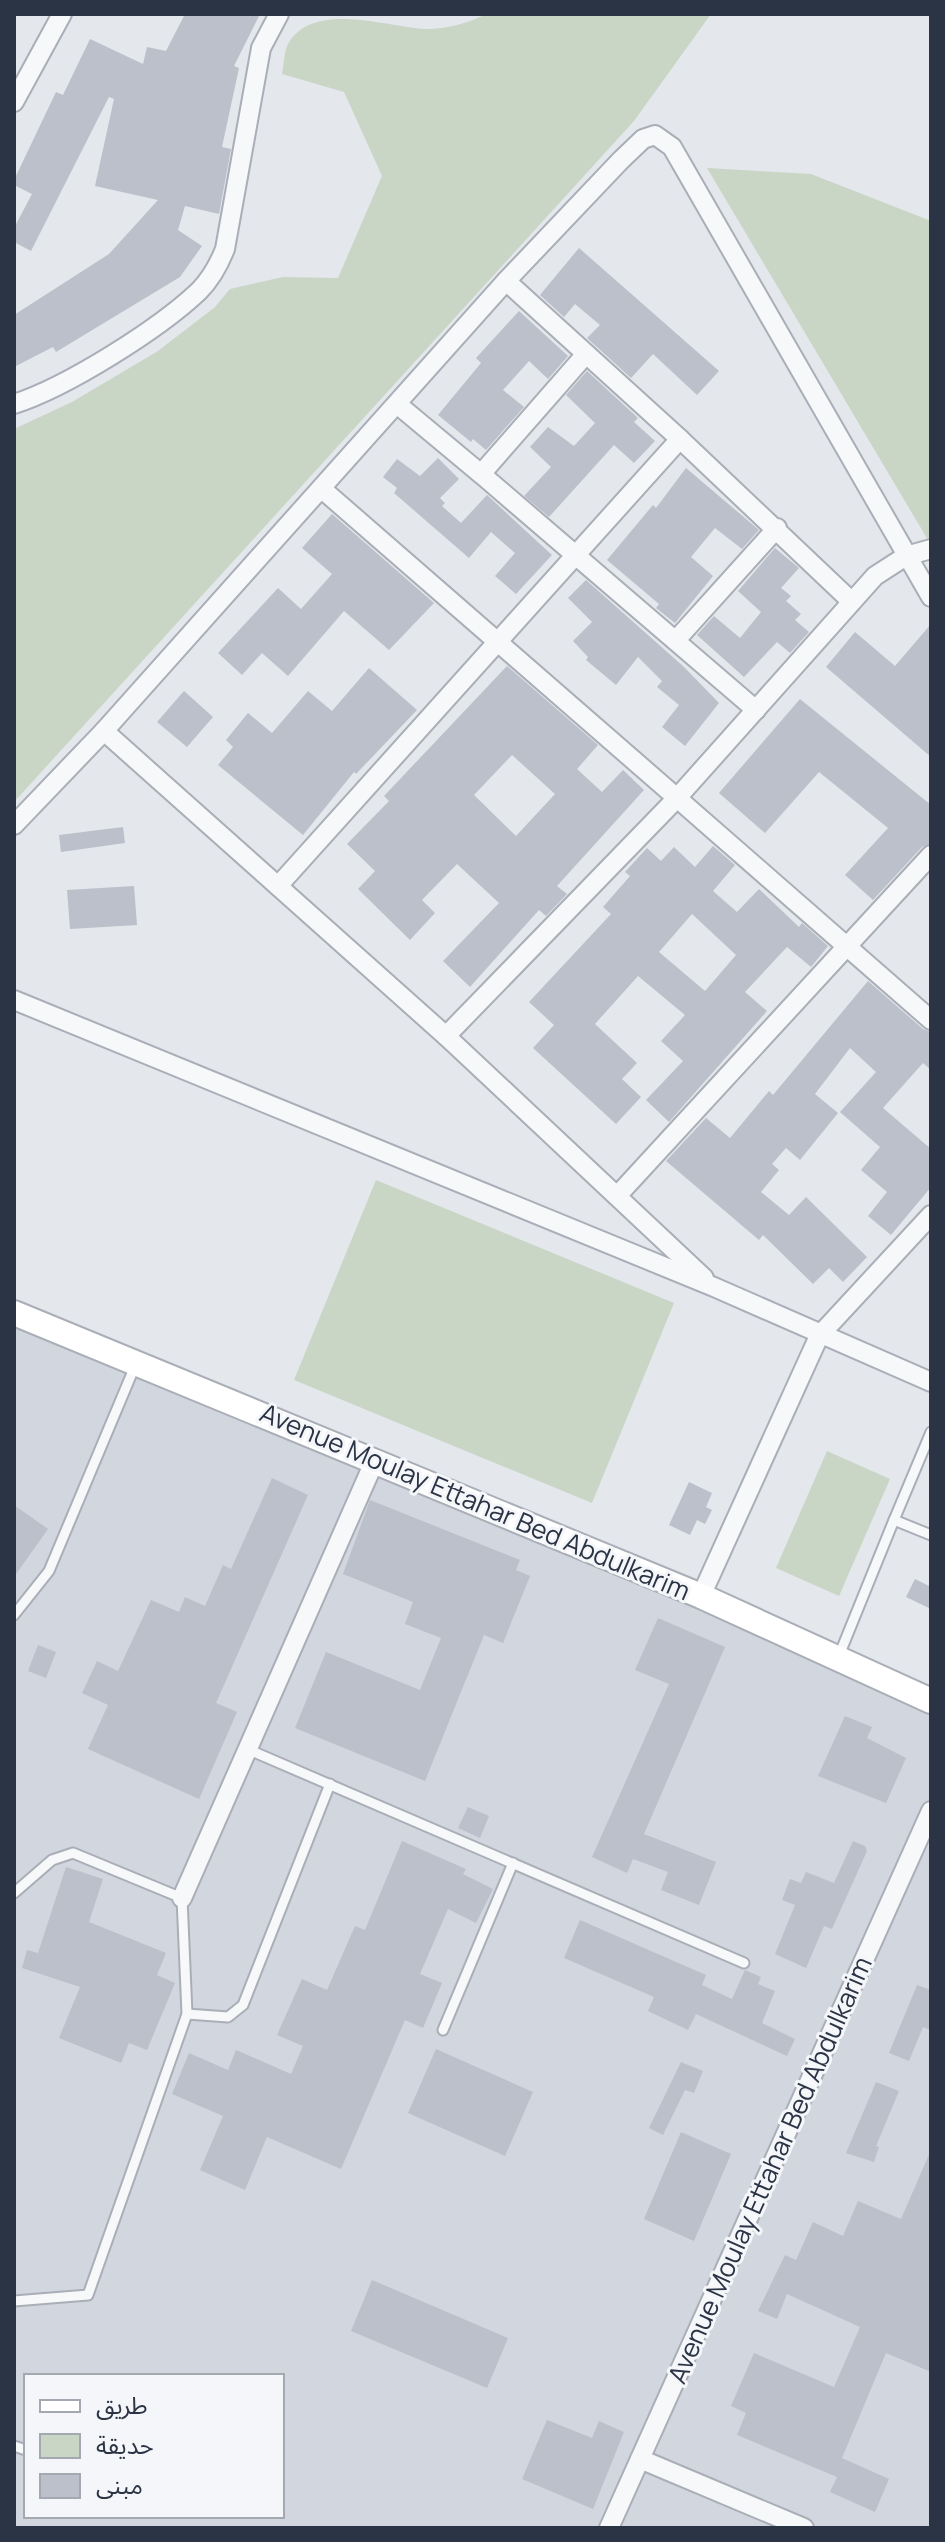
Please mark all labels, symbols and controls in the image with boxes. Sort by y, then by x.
street label: Avenue Moulay Ettahar Bed Abdulkarim [255,1394,696,1608]
street label: Avenue Moulay Ettahar Bed Abdulkarim [658,1950,880,2389]
legend [24,2374,284,2518]
text: طريق [96,2388,148,2421]
text: حديقة [96,2428,154,2461]
text: مبنى [96,2468,143,2501]

